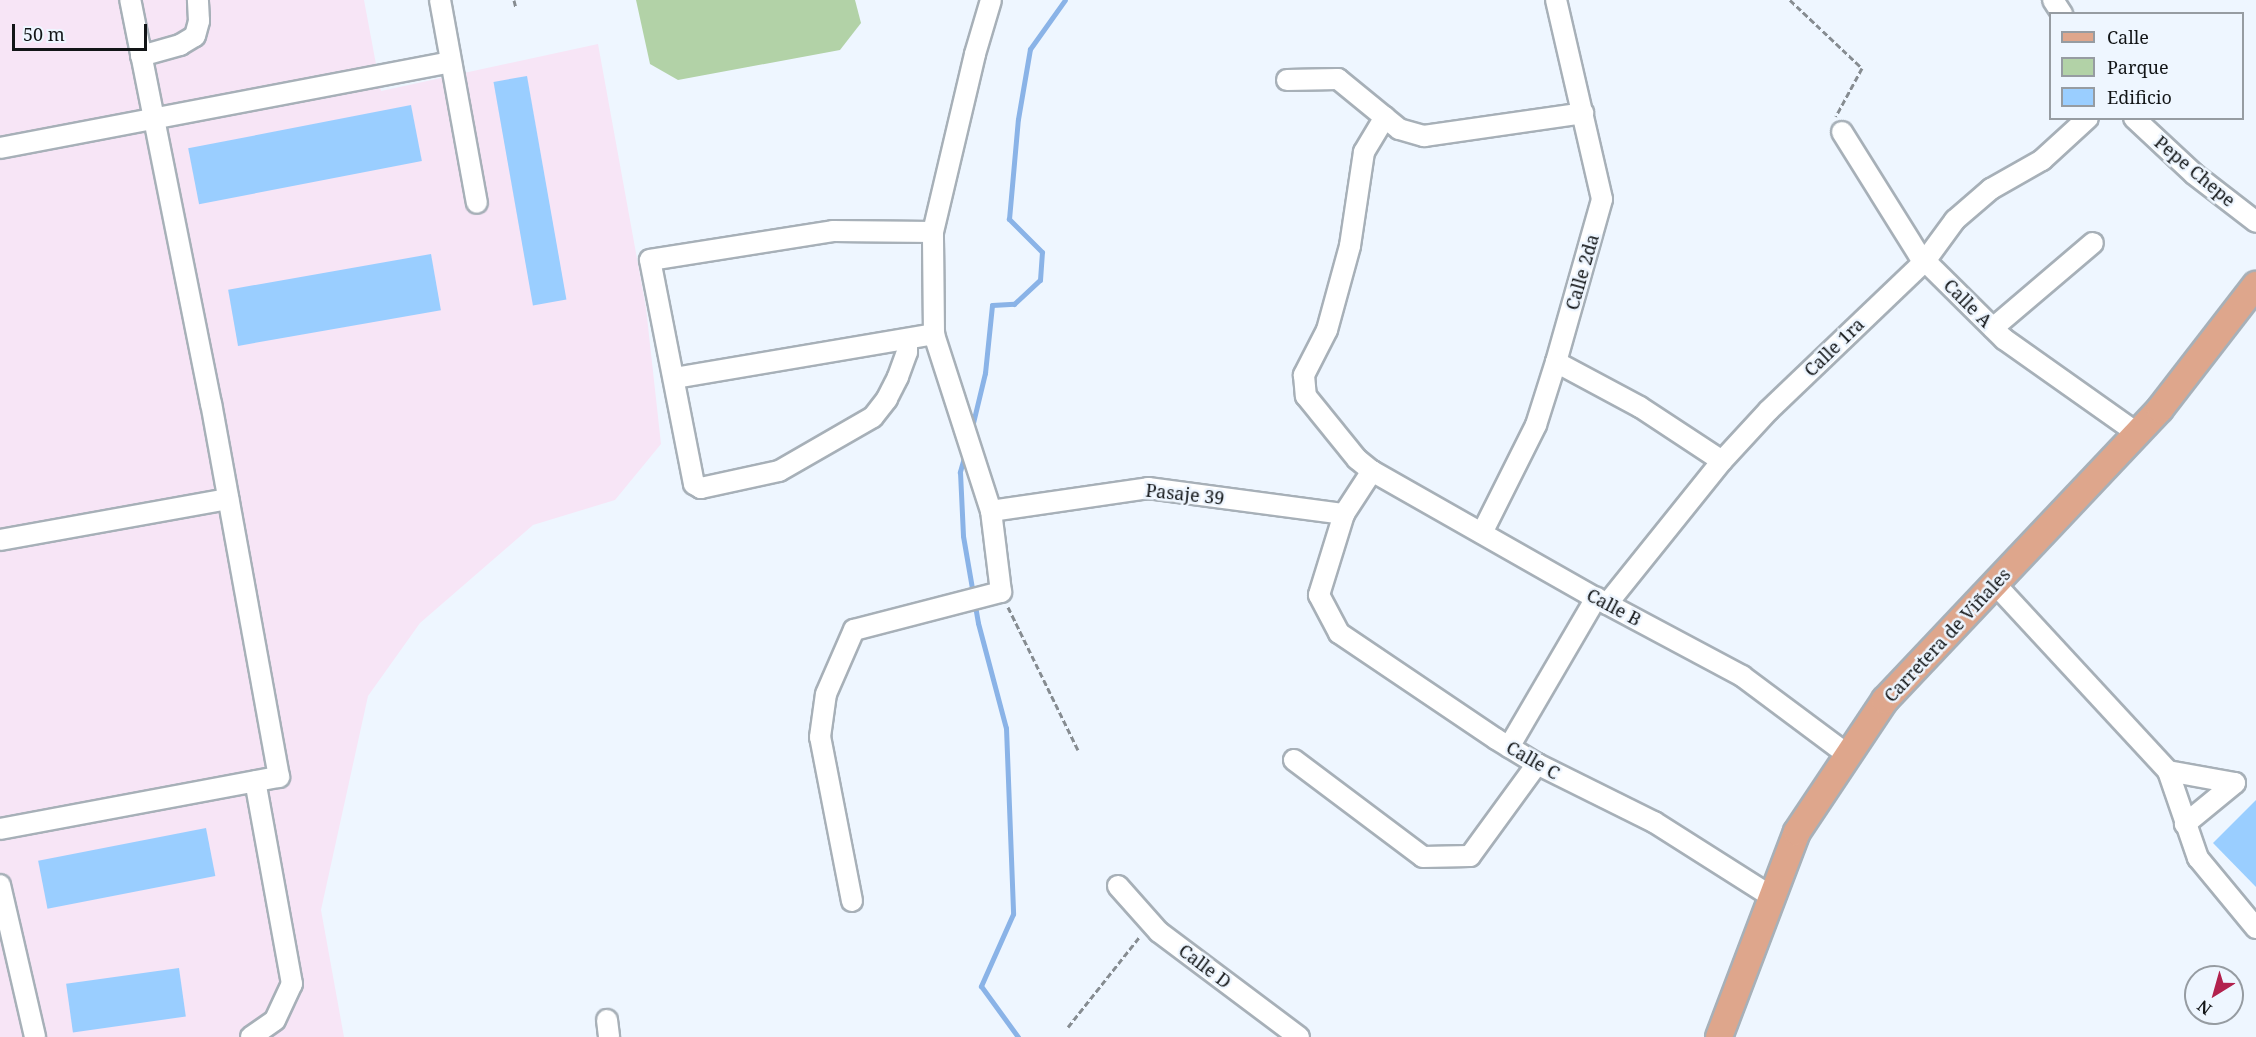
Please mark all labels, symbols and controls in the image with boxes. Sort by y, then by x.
scale bar [15,12,150,50]
legend [2049,12,2244,120]
text: 50 m [23,22,65,46]
text: Calle [2107,25,2149,49]
text: Parque [2107,55,2169,79]
text: Edificio [2107,85,2172,109]
street label: Pepe Chepe [2150,131,2240,211]
street label: Calle 2da [1561,232,1603,312]
street label: Calle A [1939,274,1997,332]
street label: Calle 1ra [1800,313,1868,381]
street label: Pasaje 39 [1145,479,1225,509]
street label: Carretera de Viñales [1879,564,2015,706]
street label: Calle B [1583,584,1645,630]
street label: Calle C [1503,736,1563,784]
street label: Calle D [1175,939,1235,993]
north arrow [2184,965,2244,1025]
text: N [2193,995,2216,1020]

